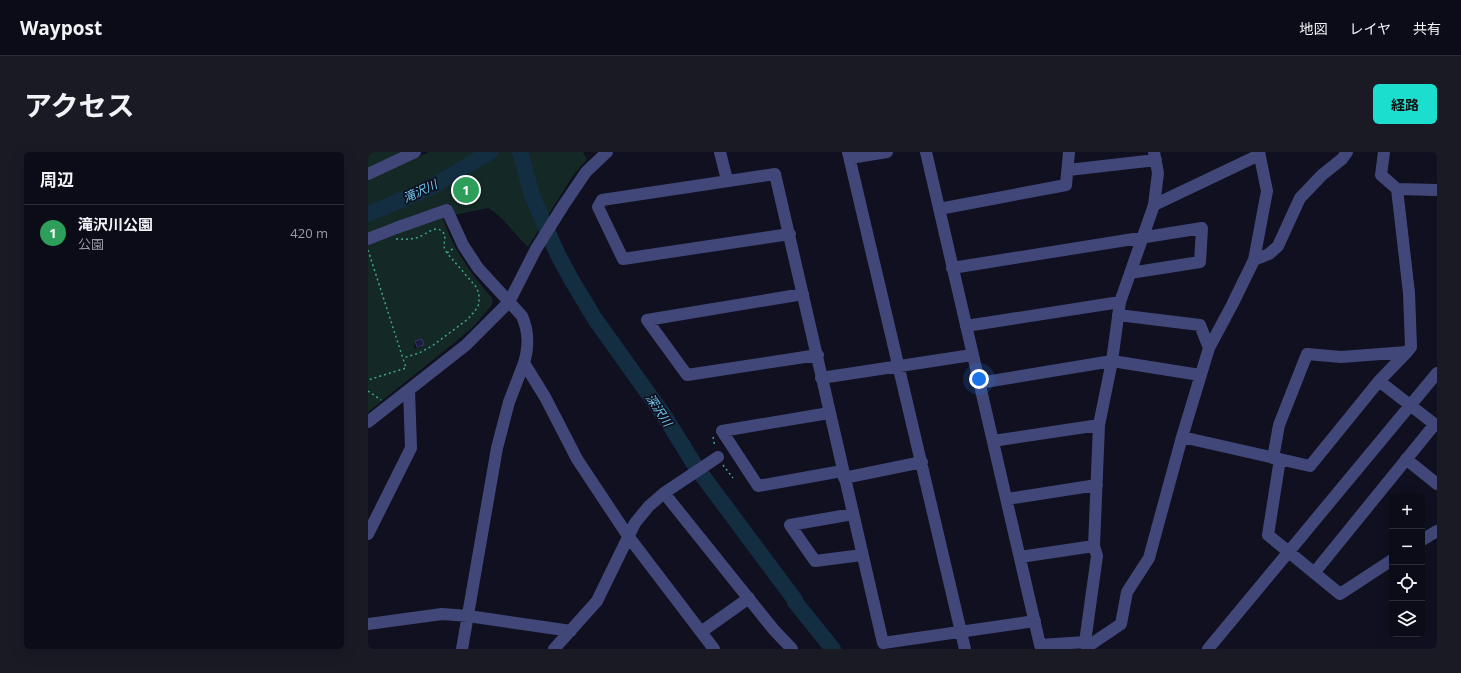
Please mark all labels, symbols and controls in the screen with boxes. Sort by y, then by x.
text: Waypost [20,15,102,41]
text: 地図 [1299,19,1327,38]
text: レイヤ [1349,19,1391,38]
text: 共有 [1413,19,1441,38]
button: 経路 [1373,84,1437,124]
text: アクセス [24,86,135,124]
text: 周辺 [40,168,74,191]
water label: 滝沢川 [400,175,442,206]
pin: 1 [453,175,479,205]
text: 滝沢川公園 [78,214,153,234]
text: 1 [49,224,57,242]
text: 420 m [290,224,328,242]
text: 公園 [78,235,104,253]
your location [969,369,989,389]
water label: 深沢川 [642,390,677,431]
map controls [1389,493,1425,637]
button: + [1389,493,1425,529]
button: − [1389,529,1425,565]
button: locate [1389,565,1425,601]
button: layers [1389,601,1425,637]

